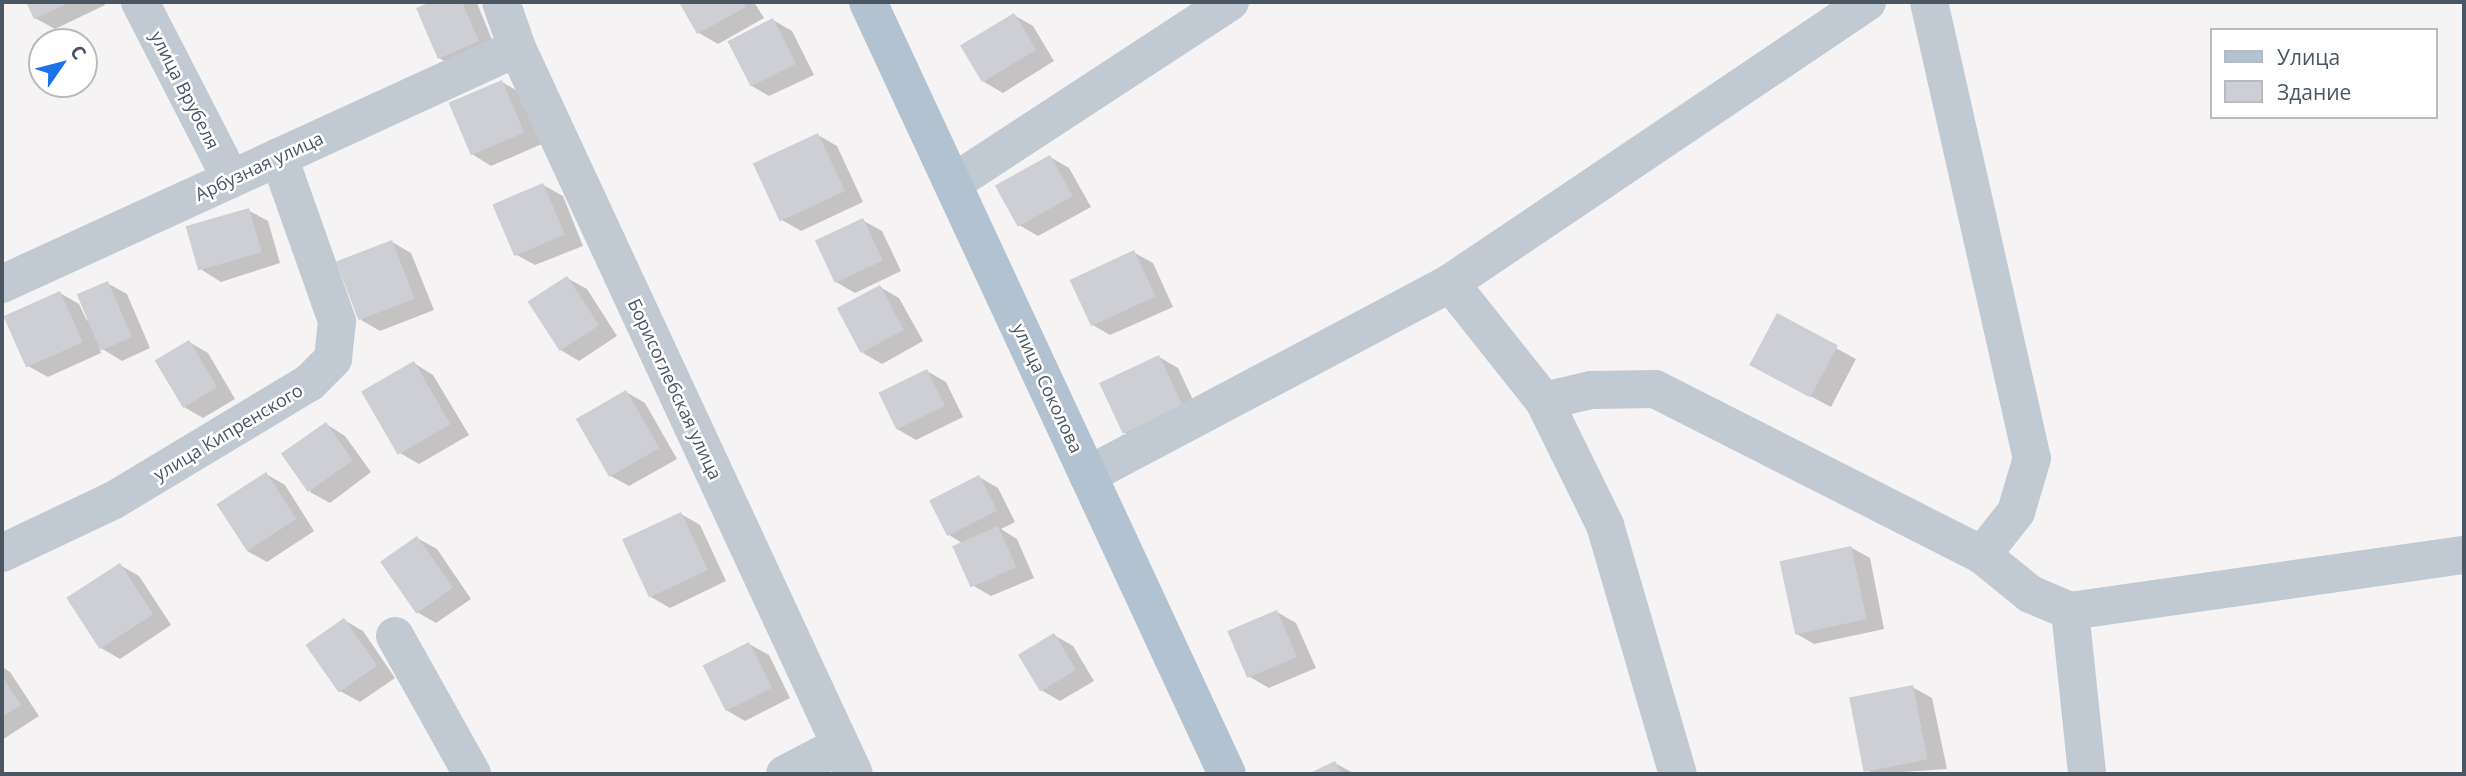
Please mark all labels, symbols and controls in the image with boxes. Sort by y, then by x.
street label: улица Врубеля [146,27,224,153]
north arrow [28,28,98,98]
legend [2210,28,2438,119]
text: С [64,40,93,65]
text: Улица [2277,43,2340,71]
text: Здание [2277,78,2351,106]
street label: Арбузная улица [191,127,327,205]
street label: Борисоглебская улица [624,295,726,483]
street label: улица Соколова [1009,320,1087,456]
street label: улица Кипренского [150,379,306,485]

